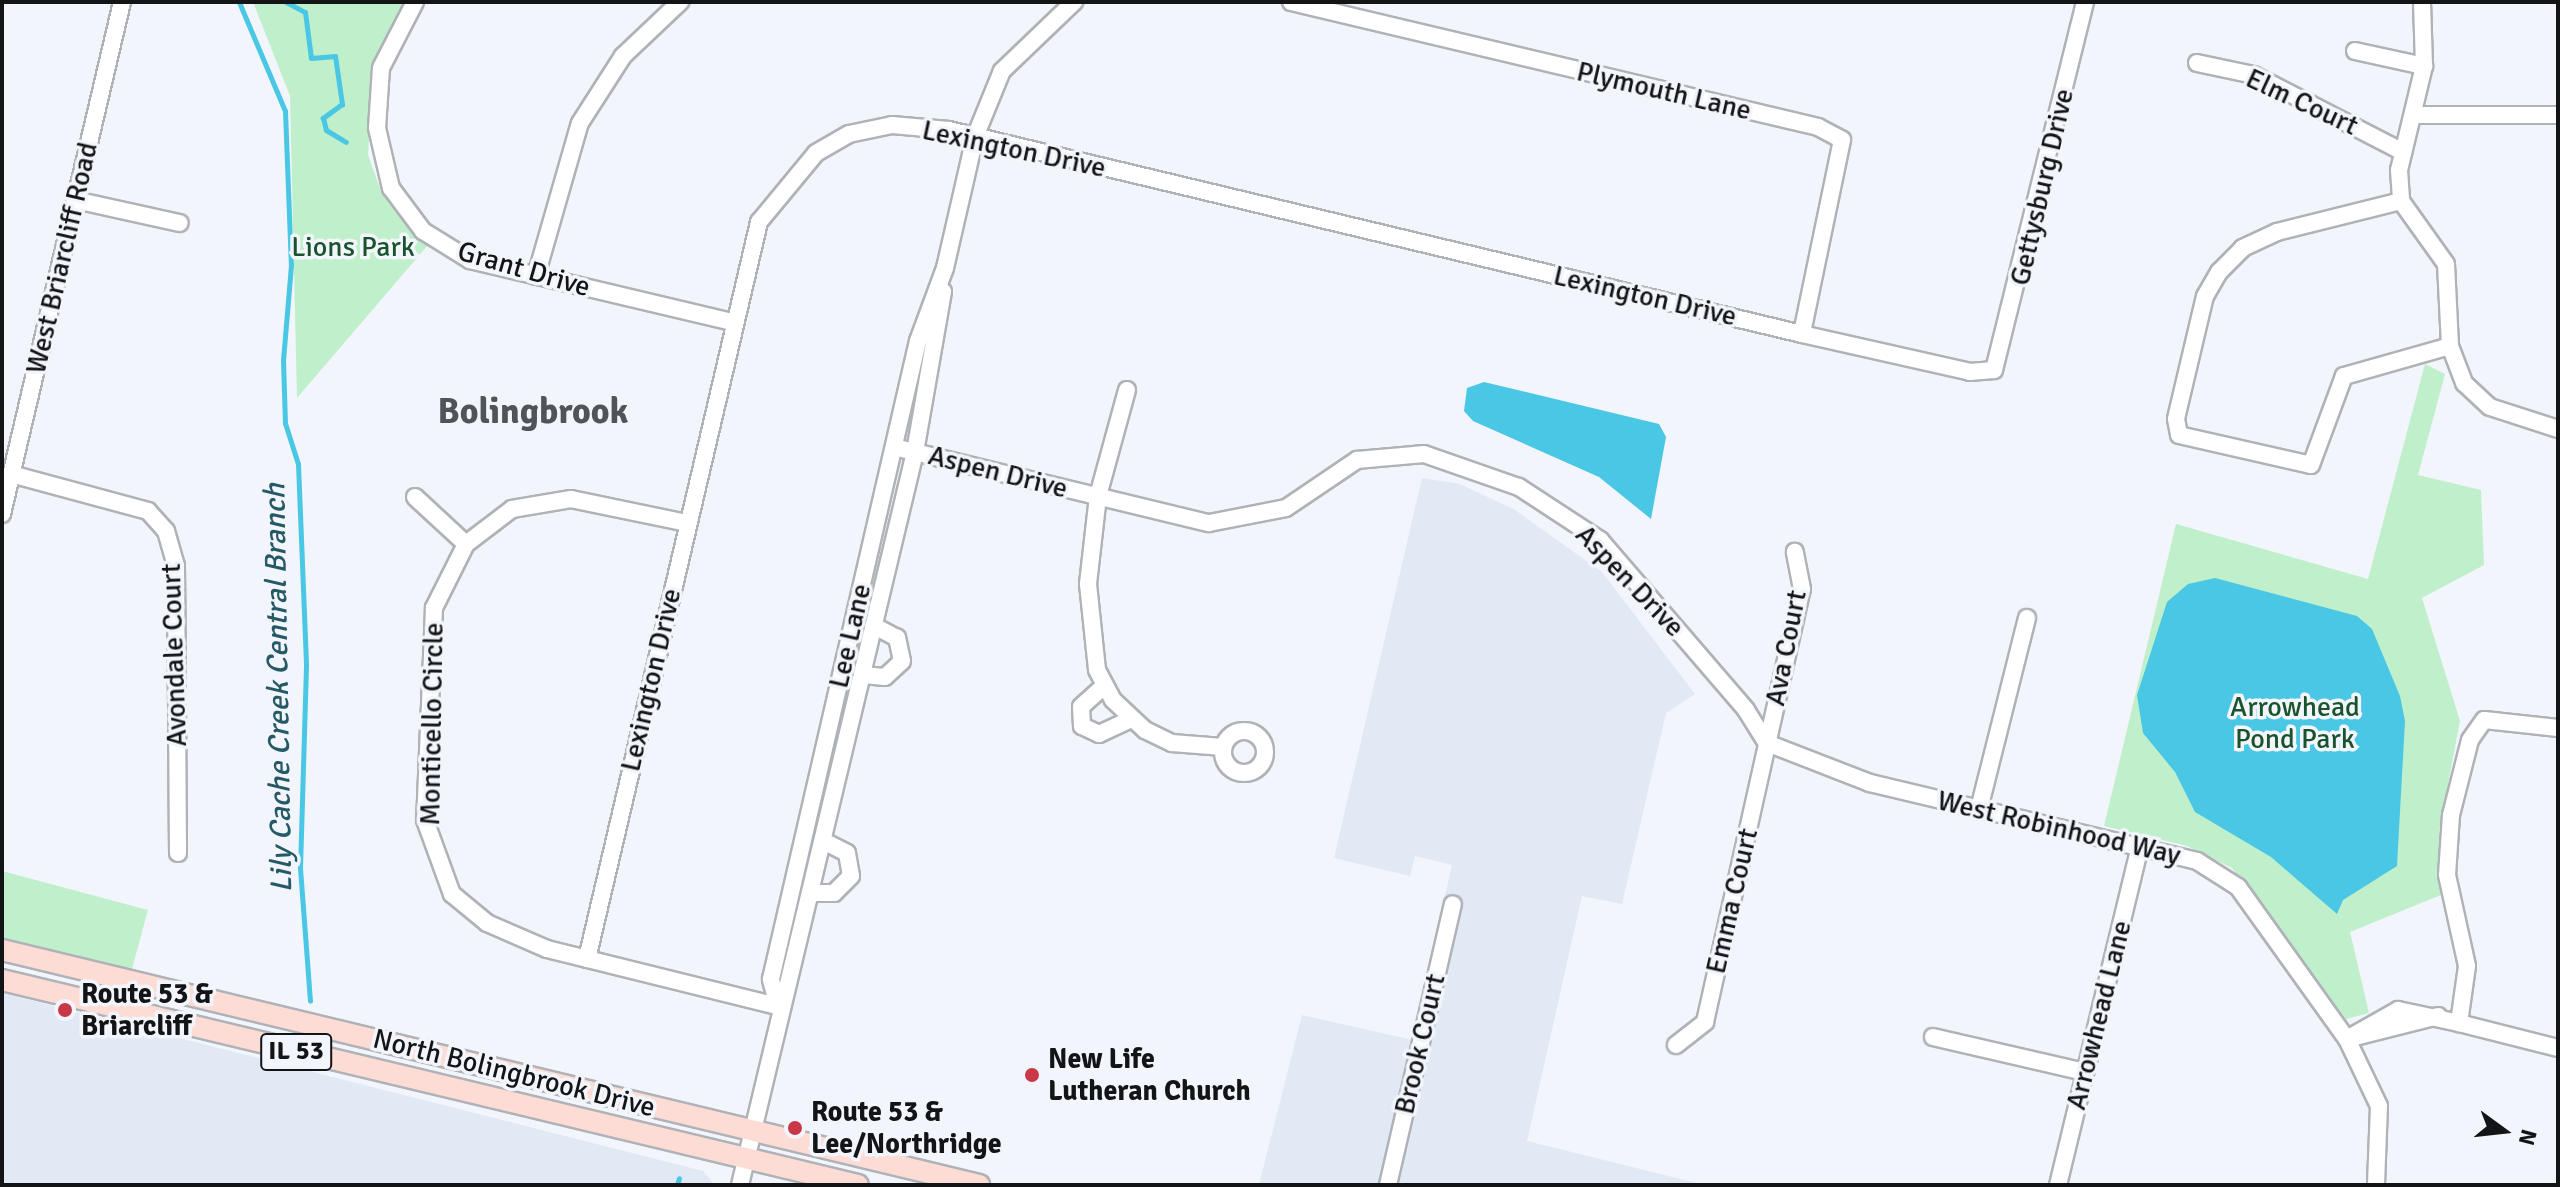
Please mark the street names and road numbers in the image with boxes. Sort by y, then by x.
street label: Plymouth Lane [1573,55,1755,127]
street label: Elm Court [2241,61,2363,143]
street label: Gettysburg Drive [2003,85,2081,289]
street label: Lexington Drive [919,113,1109,185]
street label: West Briarcliff Road [19,139,105,377]
street label: Grant Drive [454,234,594,304]
street label: Lexington Drive [1550,259,1740,333]
street label: Aspen Drive [925,438,1071,506]
street label: Aspen Drive [1568,518,1692,644]
street label: Avondale Court [154,563,194,747]
street label: Lee Lane [822,581,878,691]
street label: Lexington Drive [614,585,688,775]
street label: Ava Court [1758,587,1814,709]
street label: Monticello Circle [413,622,451,826]
street label: West Robinhood Way [1934,784,2184,872]
street label: Emma Court [1699,825,1765,977]
street label: Arrowhead Lane [2059,917,2139,1113]
street label: Brook Court [1388,971,1452,1117]
street label: North Bolingbrook Drive [370,1022,658,1124]
road number: IL 53 [260,1030,332,1074]

